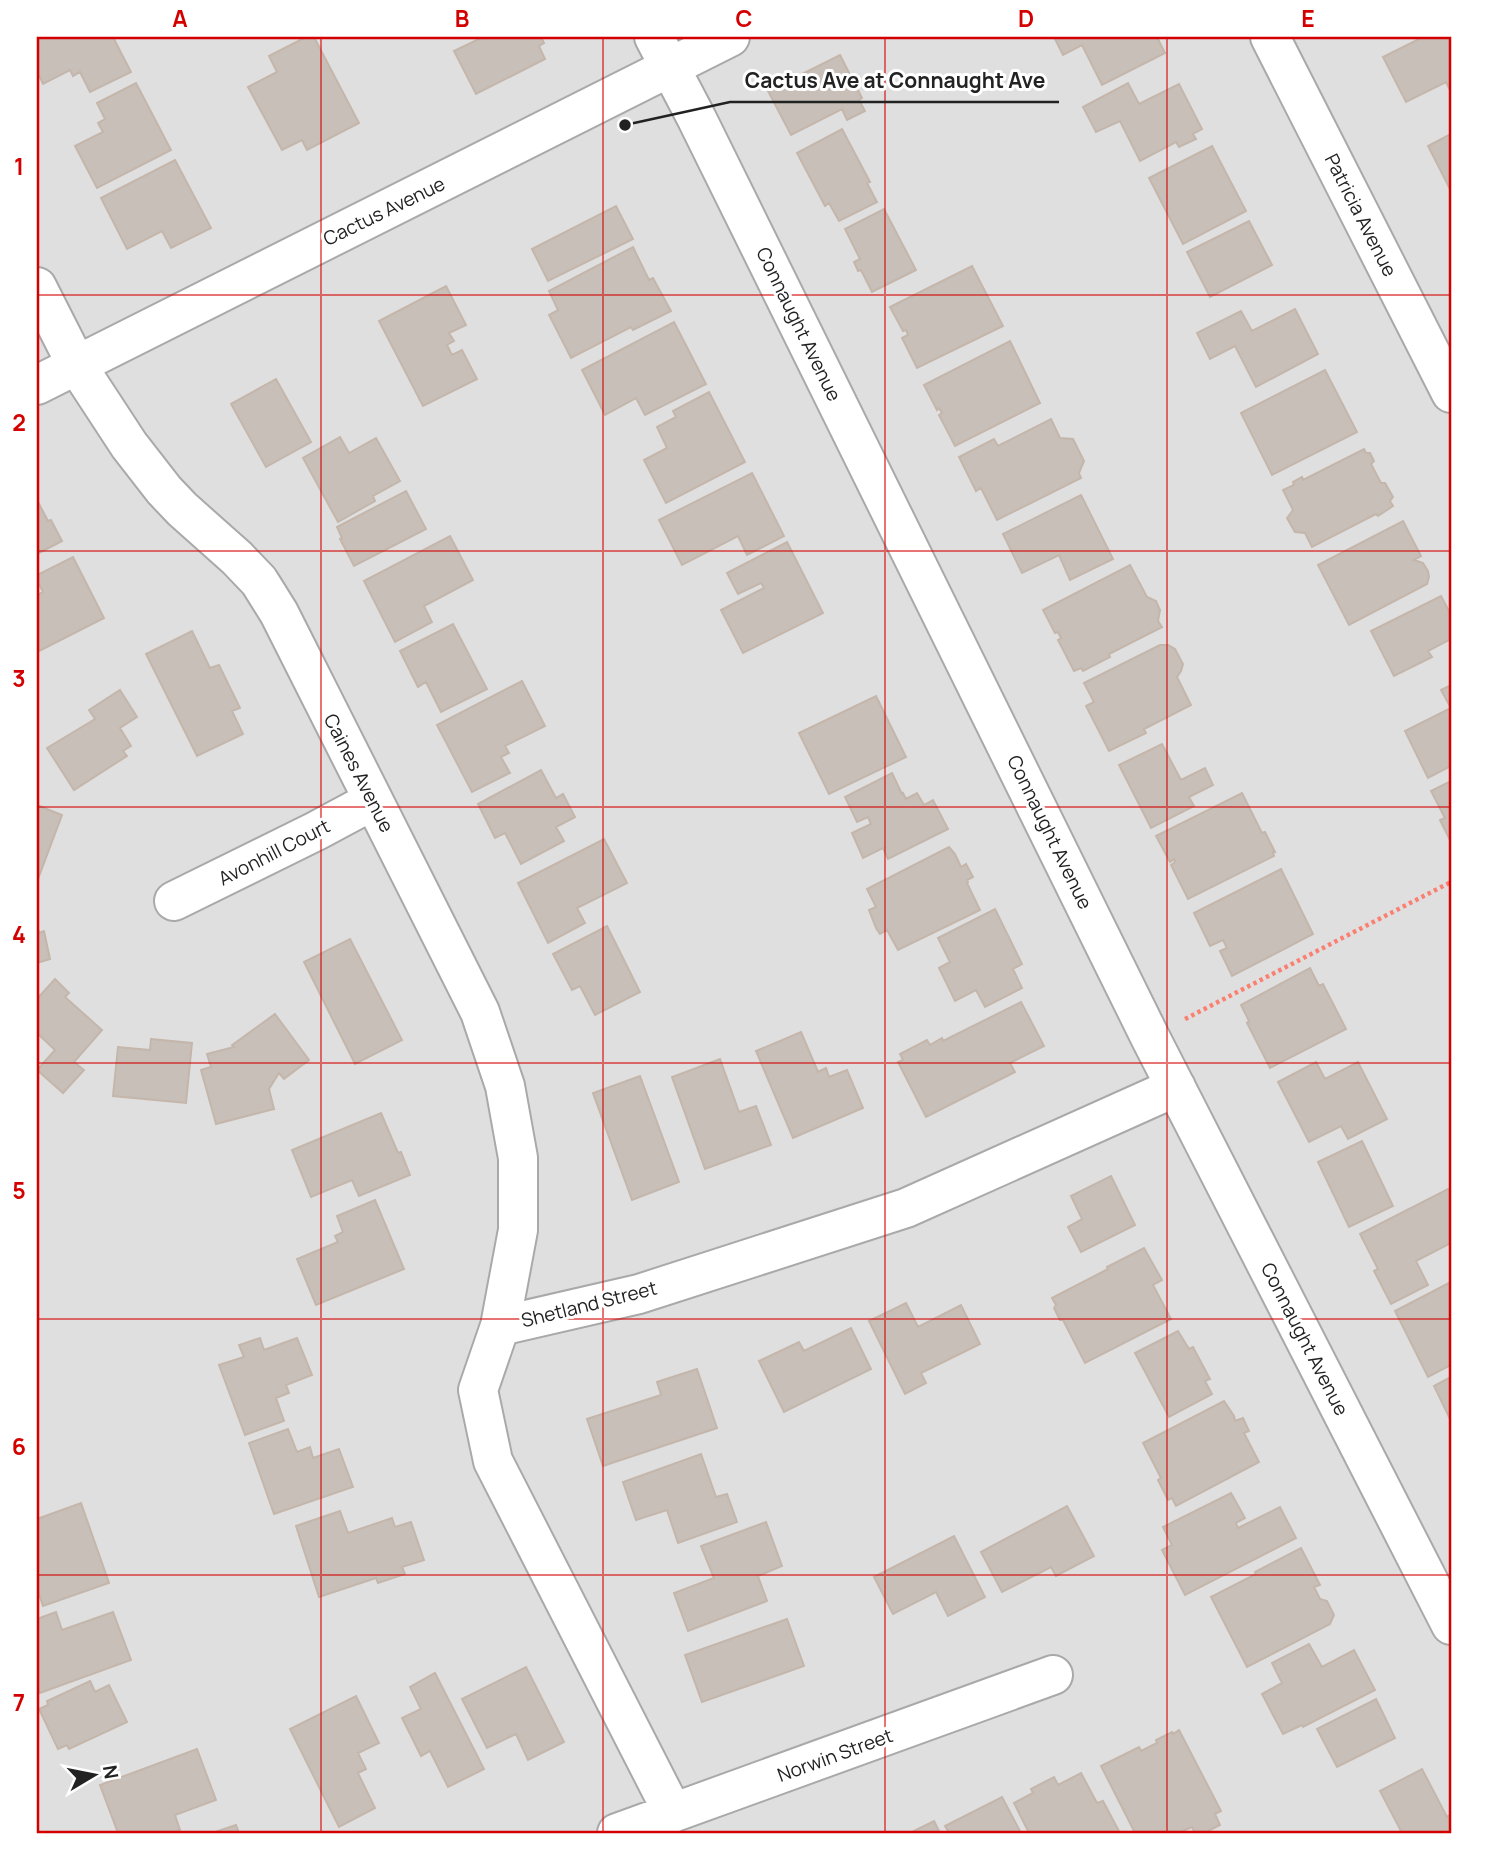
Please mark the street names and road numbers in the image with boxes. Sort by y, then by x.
street label: Patricia Avenue [1319,149,1403,281]
street label: Cactus Avenue [319,170,449,252]
street label: Connaught Avenue [750,243,848,405]
street label: Caines Avenue [318,709,400,837]
street label: Connaught Avenue [1001,751,1099,913]
street label: Avonhill Court [214,813,334,891]
street label: Connaught Avenue [1255,1258,1355,1420]
street label: Shetland Street [519,1275,659,1333]
street label: Norwin Street [774,1722,896,1788]

